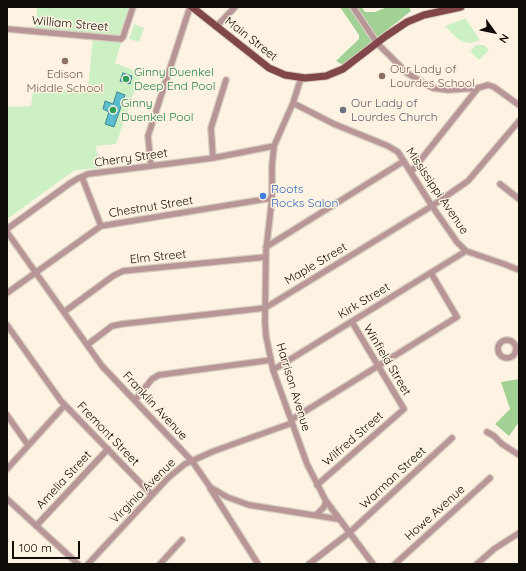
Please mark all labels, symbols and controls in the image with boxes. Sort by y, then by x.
north arrow [474,12,514,52]
street label: William Street [31,13,109,35]
street label: Main Street [222,14,280,64]
text: N [496,31,512,46]
marker: Edison Middle School [60,56,70,66]
place label: Our Lady of Lourdes School [390,62,475,90]
place label: Ginny Duenkel Deep End Pool [134,65,215,93]
place label: Edison Middle School [27,67,103,95]
marker: Our Lady of Lourdes School [377,71,387,81]
marker: Ginny Duenkel Deep End Pool [121,74,131,84]
place label: Ginny Duenkel Pool [121,96,193,124]
place label: Our Lady of Lourdes Church [351,96,438,124]
marker: Ginny Duenkel Pool [108,105,118,115]
marker: Our Lady of Lourdes Church [338,105,348,115]
street label: Mississippi Avenue [403,145,471,237]
street label: Cherry Street [94,146,168,170]
place label: Roots Rocks Salon [271,182,339,210]
marker: Roots Rocks Salon [258,191,268,201]
street label: Chestnut Street [108,193,194,221]
street label: Maple Street [282,240,350,288]
street label: Elm Street [129,247,187,267]
street label: Kirk Street [336,280,392,322]
street label: Winfield Street [360,322,414,398]
street label: Harrison Avenue [273,341,313,433]
street label: Franklin Avenue [120,369,190,443]
street label: Fremont Street [74,399,142,469]
street label: Wilfred Street [320,409,386,469]
street label: Warman Street [357,444,429,512]
street label: Amelia Street [33,448,95,512]
street label: Virginia Avenue [107,455,179,527]
street label: Howe Avenue [402,482,468,544]
scale bar [14,533,82,559]
text: 100 m [19,540,52,555]

